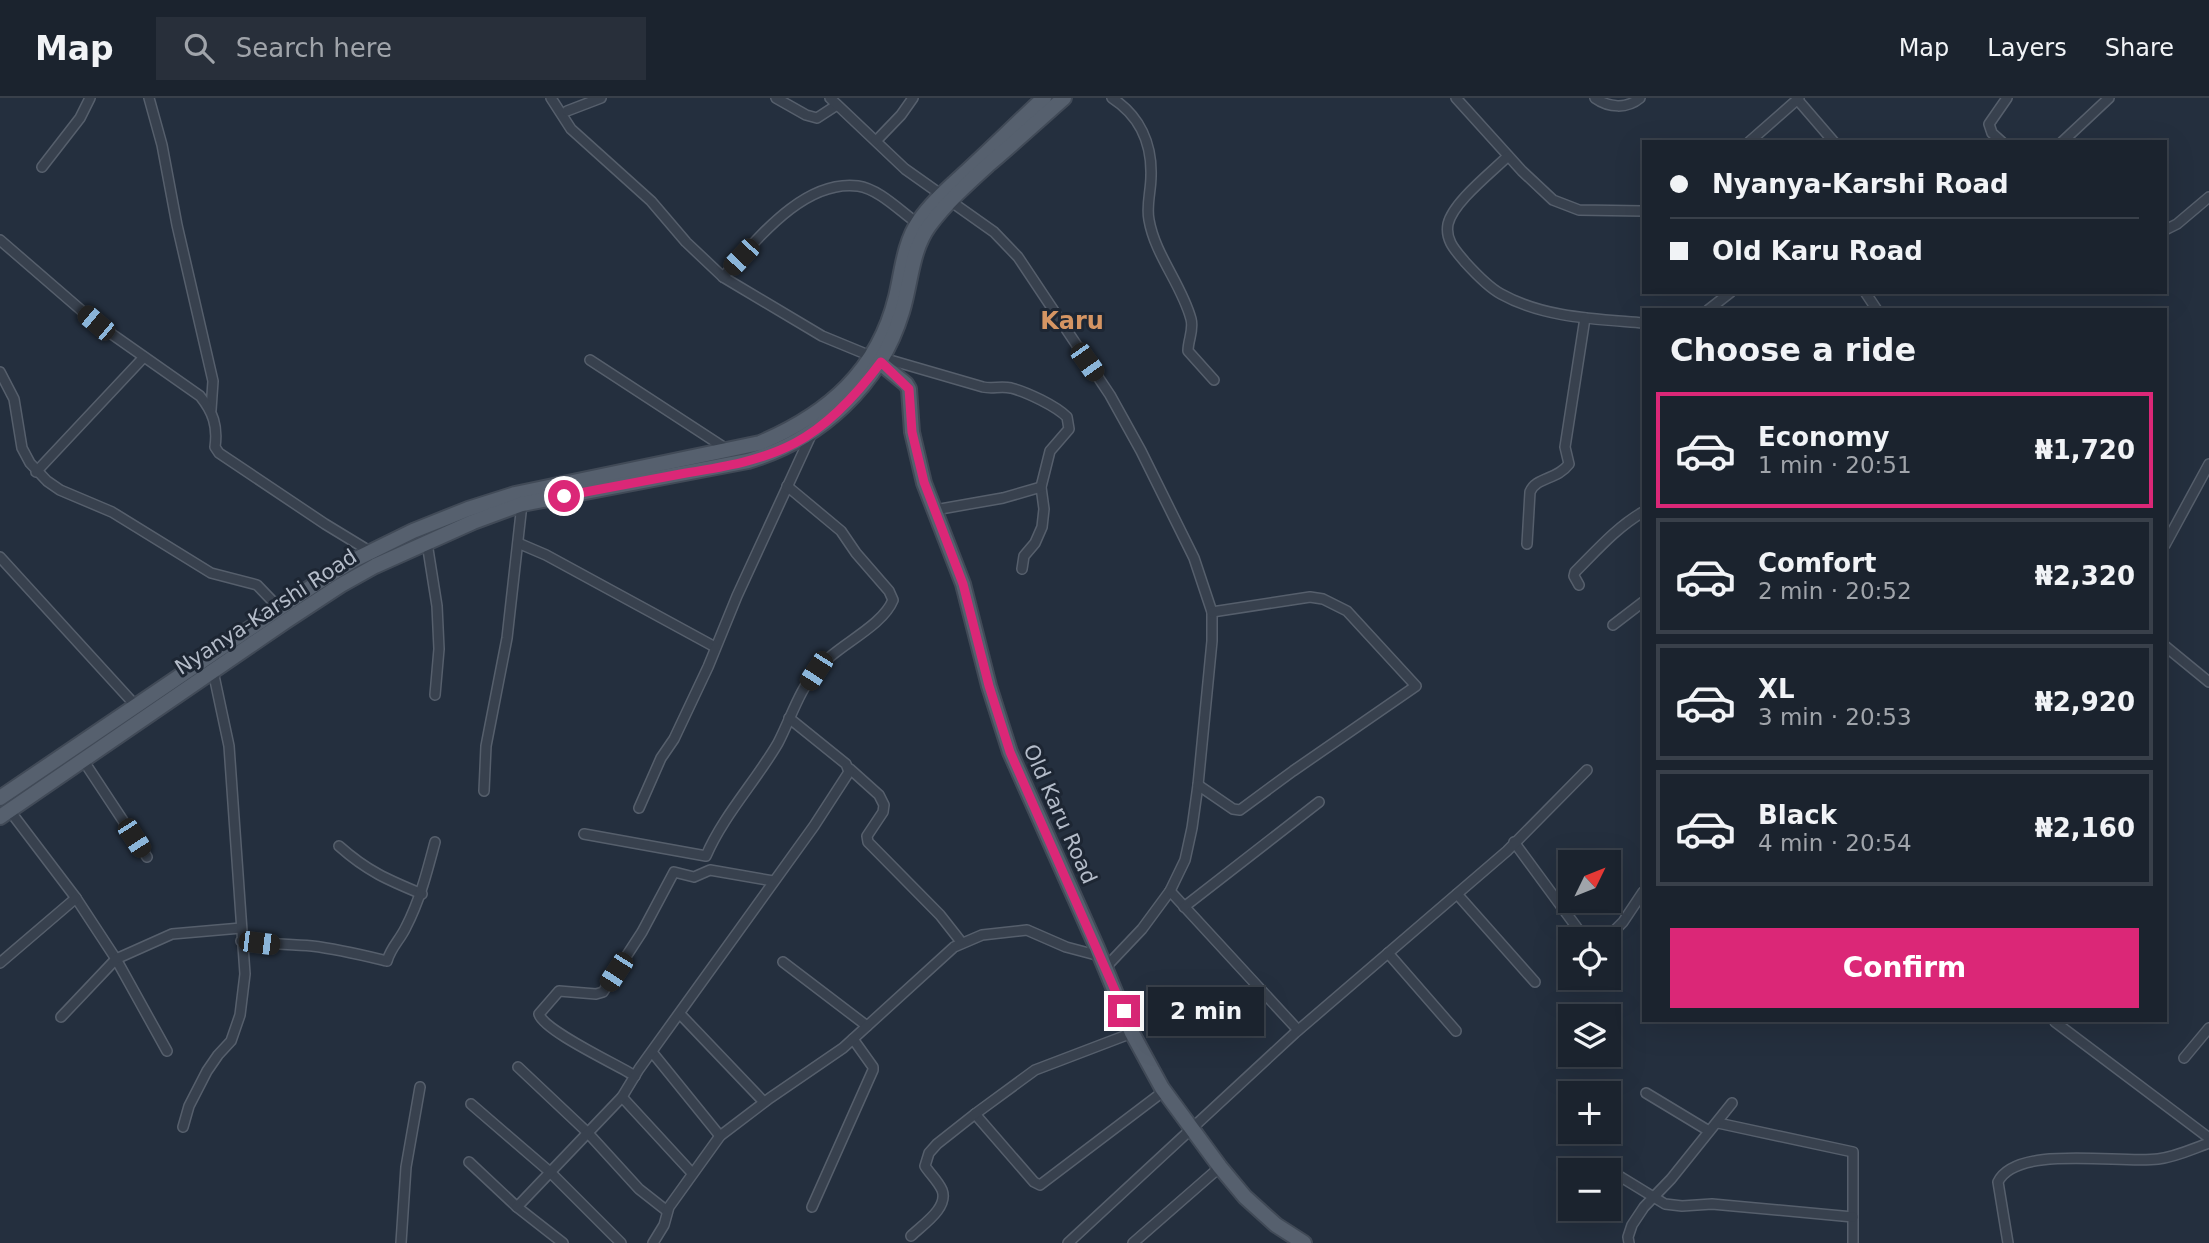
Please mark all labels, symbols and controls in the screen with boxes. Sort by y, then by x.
search box [156,17,646,80]
text: Map [35,29,114,68]
icon: search [180,29,218,67]
text: Search here [236,33,392,63]
text: Map [1899,34,1949,62]
text: Layers [1987,34,2067,62]
text: Share [2105,34,2174,62]
text: Nyanya-Karshi Road [1712,169,2009,199]
car [719,234,764,280]
text: Old Karu Road [1712,236,1923,266]
car [74,301,119,345]
district label: Karu [1040,307,1104,335]
text: Choose a ride [1670,331,1916,369]
car [1067,339,1108,385]
icon: car [1674,419,1737,482]
text: Economy [1758,422,1889,452]
text: ₦1,720 [2035,435,2135,465]
text: 1 min · 20:51 [1758,452,1912,478]
route start [548,480,580,512]
street label: Nyanya-Karshi Road [171,544,361,680]
icon: car [1674,545,1737,608]
text: Comfort [1758,548,1876,578]
text: ₦2,320 [2035,561,2135,591]
text: 2 min · 20:52 [1758,578,1912,604]
car [796,648,837,694]
icon: car [1674,671,1737,734]
text: XL [1758,674,1795,704]
text: ₦2,920 [2035,687,2135,717]
text: 3 min · 20:53 [1758,704,1912,730]
street label: Old Karu Road [1019,741,1101,887]
icon: car [1674,797,1737,860]
text: Black [1758,800,1837,830]
text: ₦2,160 [2035,813,2135,843]
car [114,815,155,861]
text: 4 min · 20:54 [1758,830,1912,856]
north arrow [1558,850,1620,914]
map controls [1558,850,1621,1221]
button: locate [1558,927,1621,990]
button: Confirm [1670,928,2139,1008]
car [237,930,282,956]
car [596,949,637,995]
callout: 2 min [1148,986,1264,1035]
route end [1108,995,1140,1027]
text: 2 min [1170,998,1242,1024]
button: layers [1558,1004,1621,1067]
button: + [1558,1081,1621,1144]
button: − [1558,1158,1621,1221]

